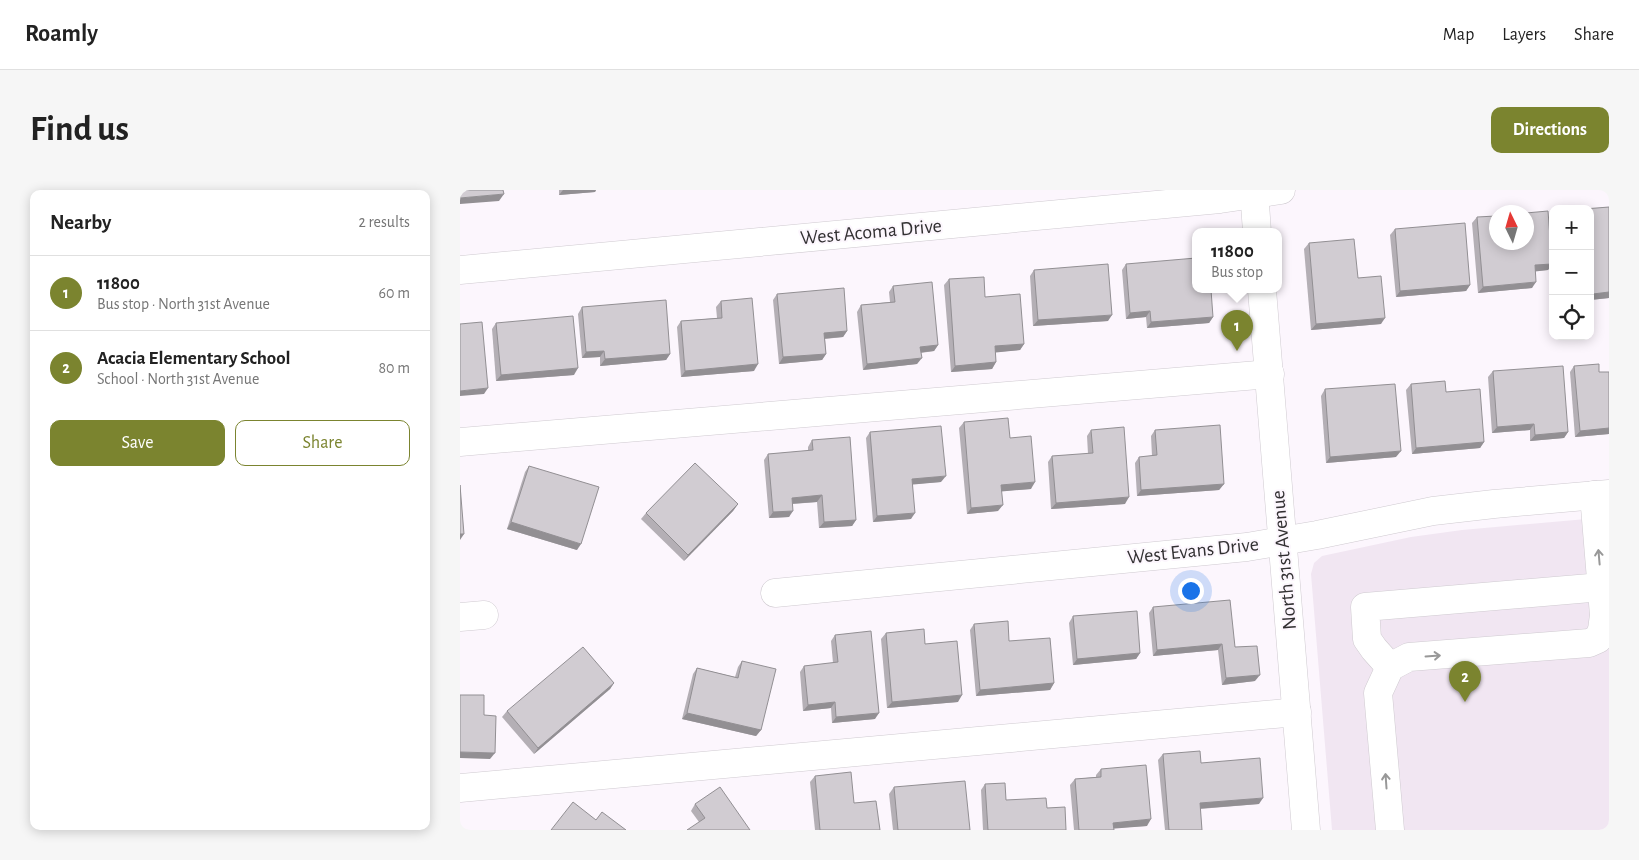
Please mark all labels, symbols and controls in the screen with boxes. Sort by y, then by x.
text: Roamly [25,22,98,46]
text: Map [1443,26,1474,44]
text: Layers [1502,26,1546,44]
text: Share [1574,26,1614,44]
button: Directions [1491,107,1609,153]
text: Find us [30,112,129,147]
north arrow [1489,205,1534,250]
map controls [1549,205,1594,340]
button: + [1549,205,1594,250]
text: Nearby [50,212,111,233]
text: 2 results [358,214,410,230]
street label: West Acoma Drive [799,216,943,248]
popup [1192,228,1282,293]
text: 11800 [1211,242,1254,261]
button: − [1549,250,1594,295]
text: Bus stop [1211,264,1263,280]
text: 11800 [97,274,140,293]
text: 1 [63,285,69,301]
text: 60 m [379,285,410,301]
button: locate [1549,295,1594,340]
text: Bus stop · North 31st Avenue [97,296,270,312]
pin: 1 [1221,310,1253,351]
text: Acacia Elementary School [97,349,291,368]
text: 2 [62,360,70,376]
text: 80 m [379,360,410,376]
text: School · North 31st Avenue [97,371,259,387]
button: Save [50,420,225,466]
button: Share [235,420,410,466]
street label: North 31st Avenue [1268,489,1300,631]
street label: West Evans Drive [1126,534,1260,568]
one-way arrow [1594,549,1604,565]
your location [1178,578,1204,604]
one-way arrow [1424,651,1440,660]
pin: 2 [1449,661,1481,702]
one-way arrow [1381,774,1391,790]

